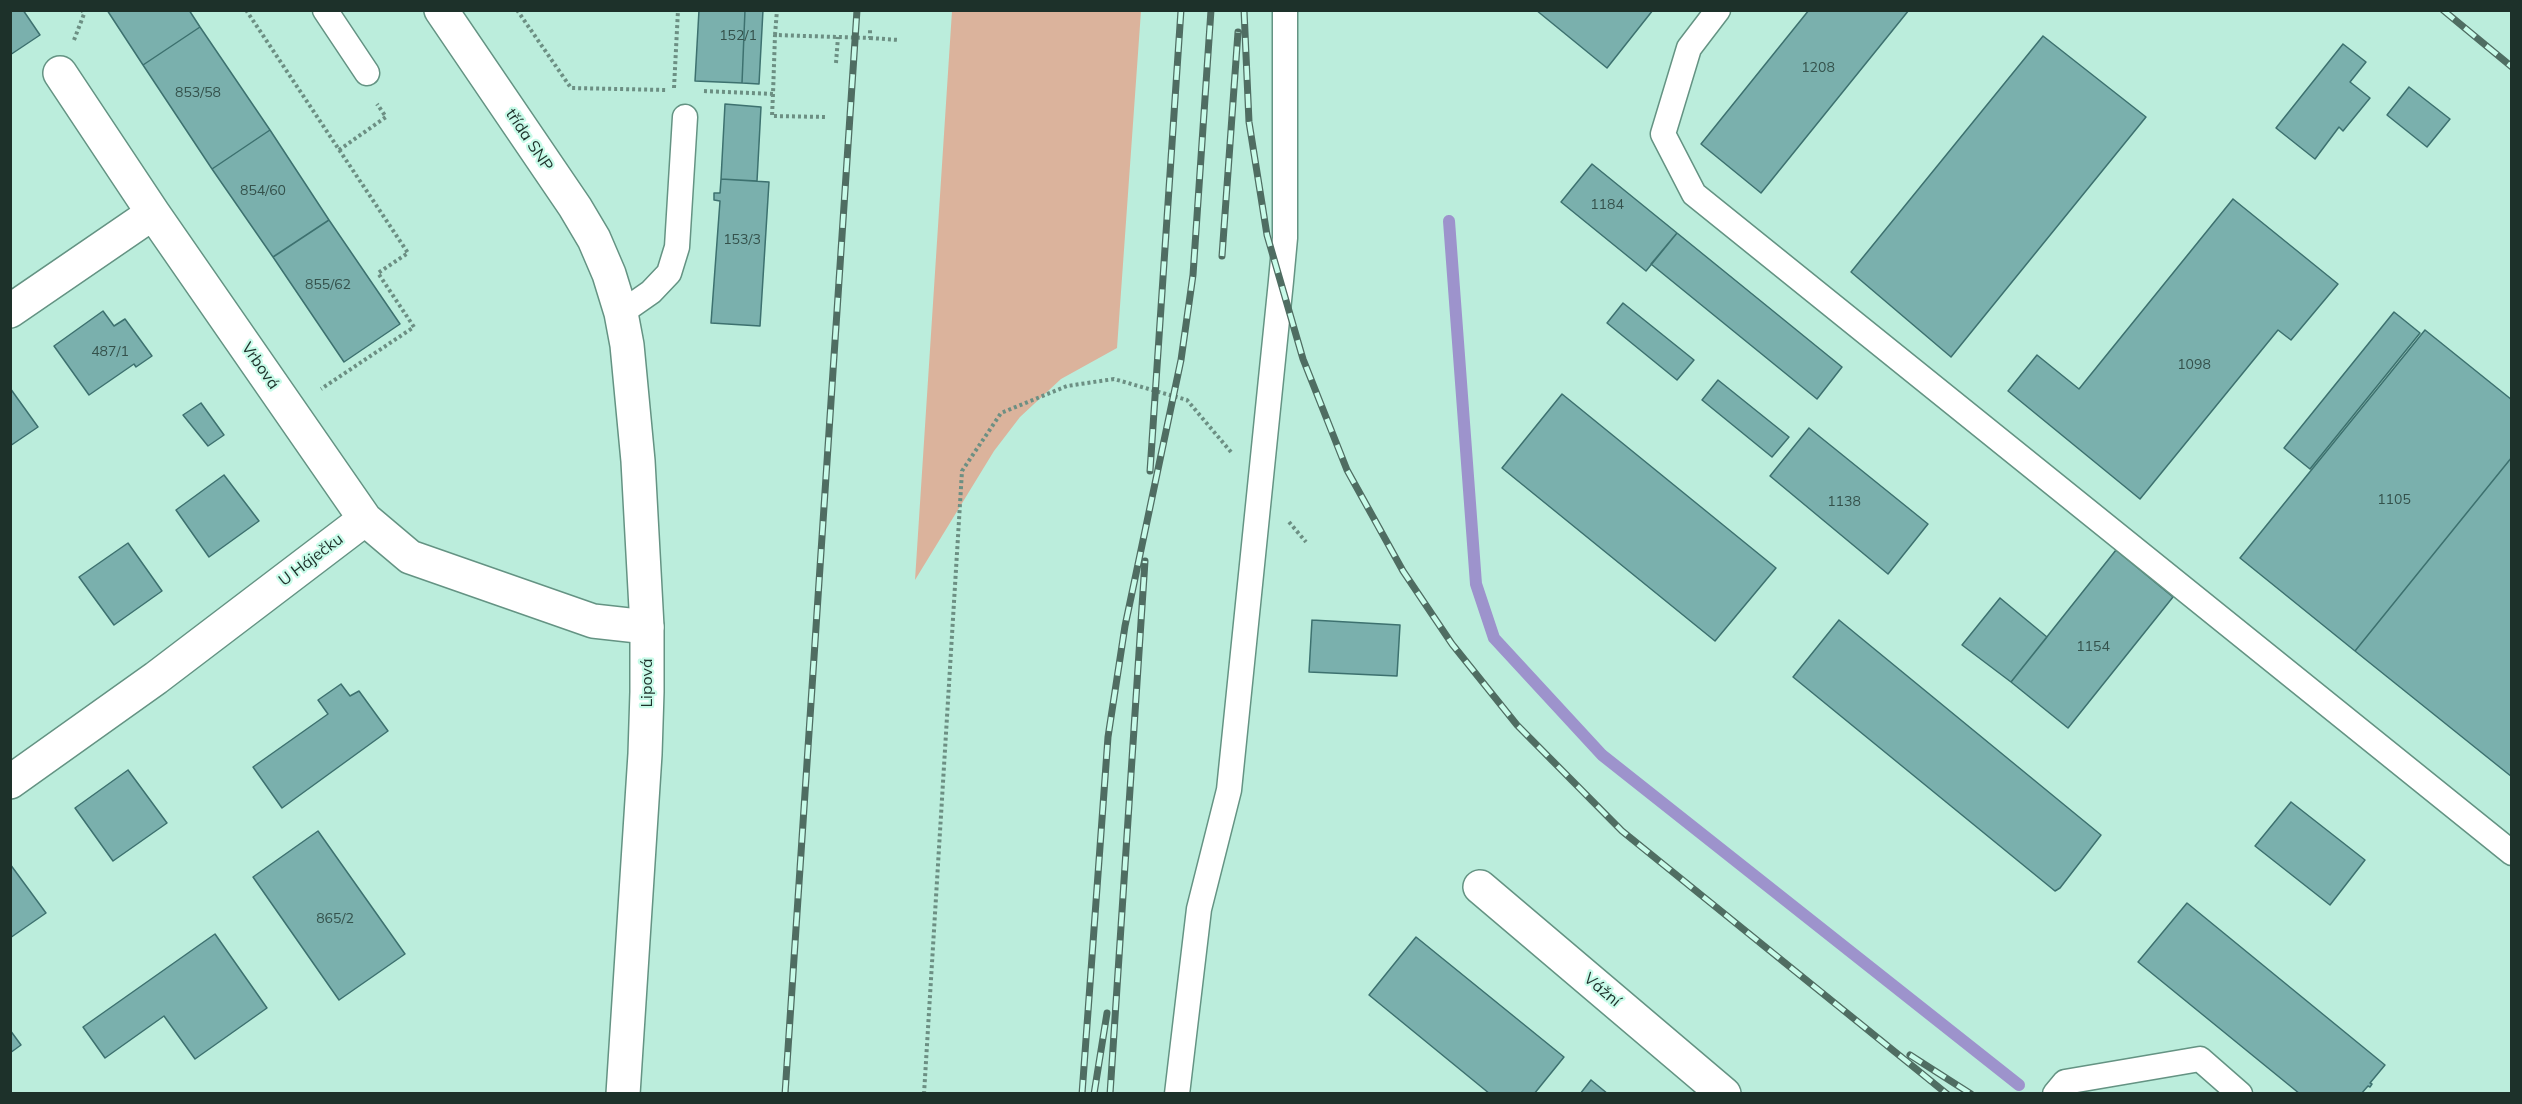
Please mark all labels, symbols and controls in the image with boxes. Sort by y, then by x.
house number: 152/1 [719,28,757,44]
house number: 1208 [1801,60,1835,76]
house number: 853/58 [175,85,221,101]
street label: třída SNP [501,105,557,175]
house number: 854/60 [240,183,286,199]
house number: 1184 [1590,197,1624,213]
house number: 153/3 [723,232,761,248]
house number: 855/62 [305,277,351,293]
street label: Vrbová [237,339,283,393]
house number: 487/1 [91,344,129,360]
house number: 1098 [2177,357,2211,373]
house number: 1105 [2377,492,2411,508]
house number: 1138 [1827,494,1861,510]
street label: U Háječku [275,530,347,590]
house number: 1154 [2076,639,2110,655]
street label: Lipová [637,658,657,708]
house number: 865/2 [316,911,354,927]
street label: Vážní [1580,969,1624,1011]

